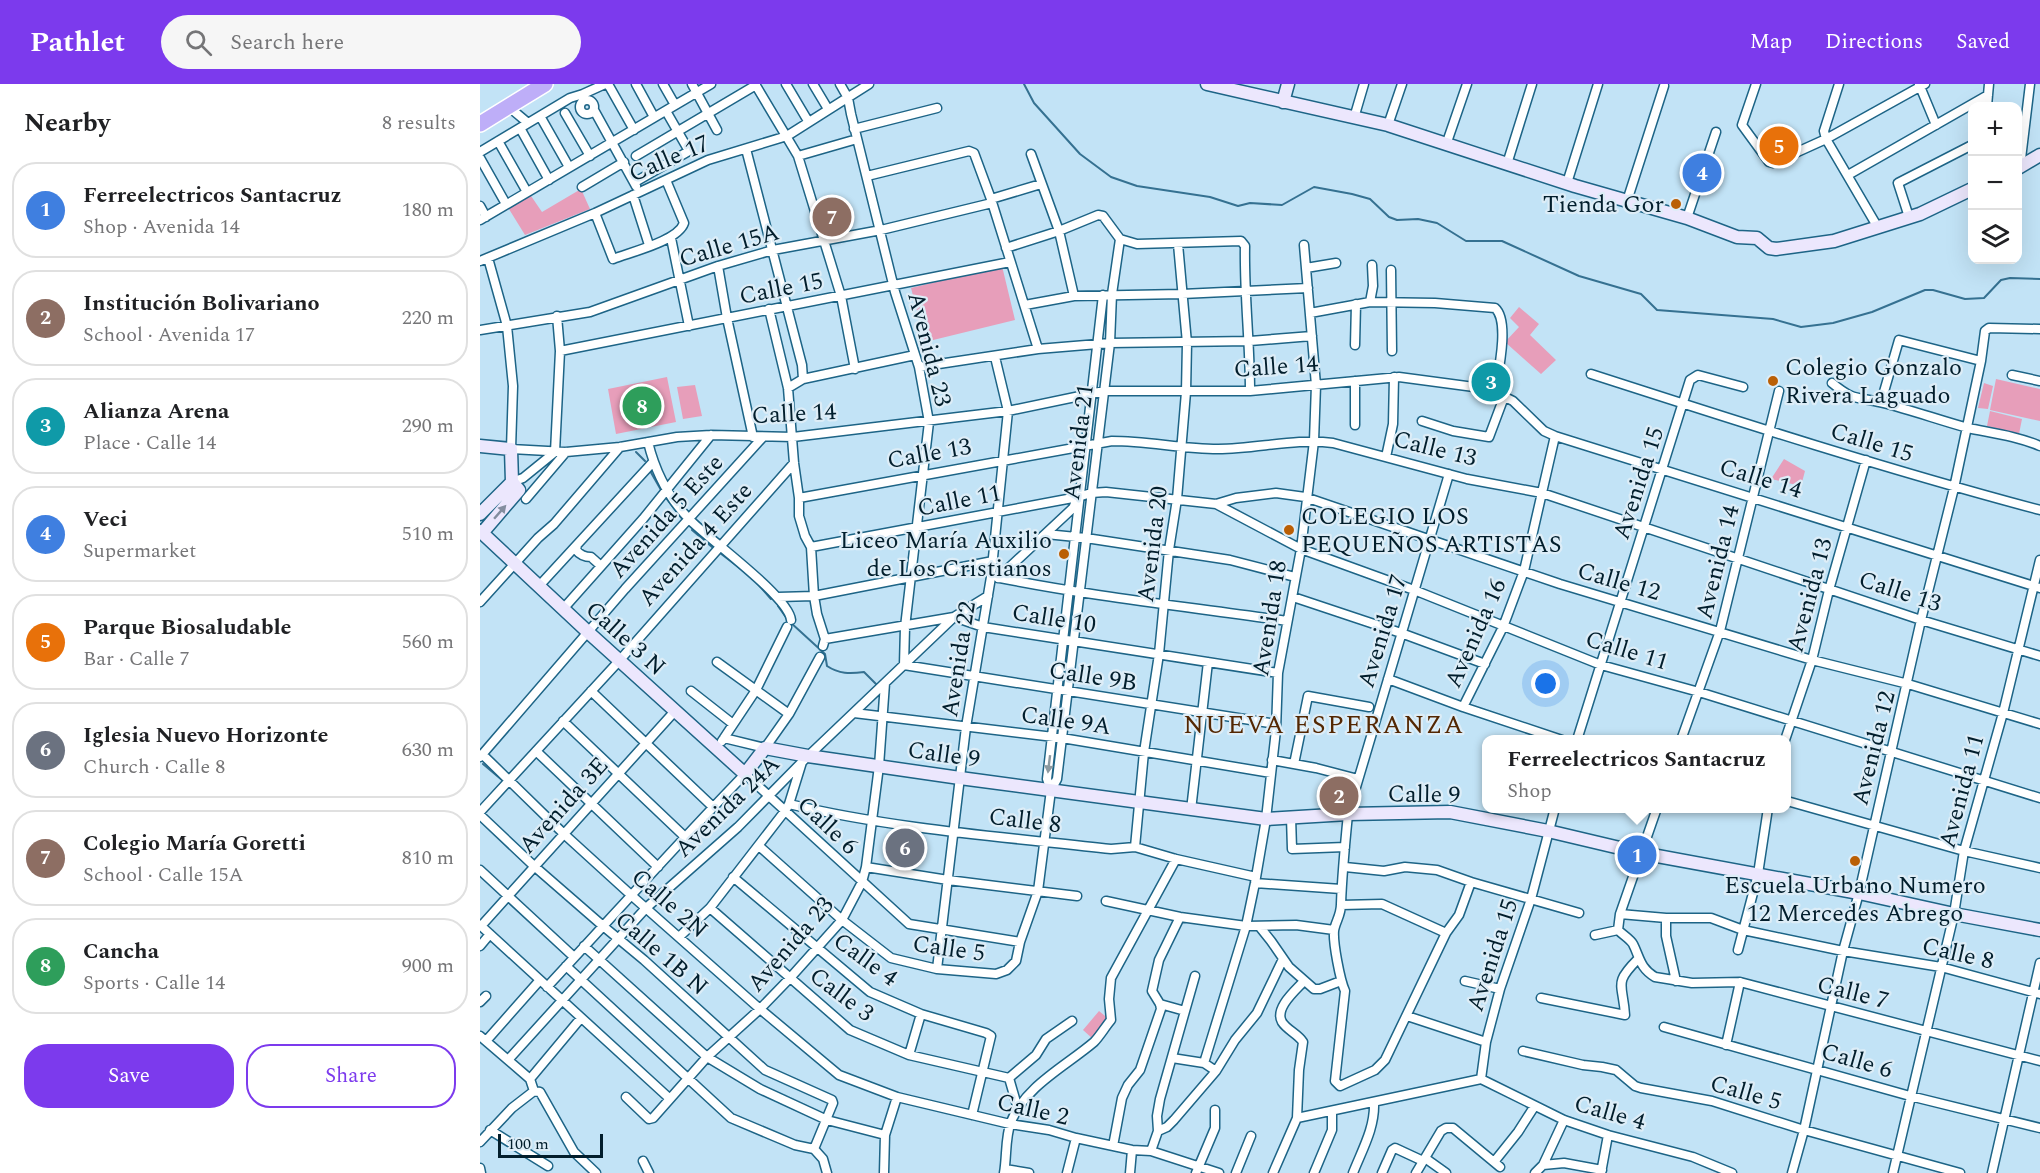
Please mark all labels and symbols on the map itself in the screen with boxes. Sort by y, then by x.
pin: 5 [1760,124,1798,168]
street label: Calle 17 [623,126,715,192]
pin: 4 [1682,150,1722,196]
place label: Tienda Gor [1543,187,1664,223]
pin: 7 [812,194,852,240]
marker: Tienda Gor [1669,197,1683,211]
street label: Calle 15A [675,214,784,277]
street label: Calle 15 [736,263,826,315]
street label: Avenida 23 [897,288,961,410]
street label: Calle 14 [1233,346,1320,388]
place label: Colegio Gonzalo Rivera Laguado [1785,350,1962,414]
pin: 3 [1472,360,1510,404]
marker: Colegio Gonzalo Rivera Laguado [1766,374,1780,388]
street label: Avenida 21 [1054,382,1104,502]
pin: 8 [622,384,662,428]
street label: Calle 14 [751,394,837,434]
street label: Calle 15 [1826,413,1918,473]
street label: Calle 13 [1389,421,1480,477]
street label: Avenida 15 [1604,422,1674,544]
street label: Calle 13 [884,429,974,479]
street label: Avenida 5 Este [601,446,733,587]
street label: Calle 14 [1715,449,1807,509]
street label: Avenida 4 Este [630,474,762,615]
street label: Calle 11 [914,475,1004,527]
street label: Avenida 20 [1128,484,1178,604]
place label: COLEGIO LOS PEQUEÑOS ARTISTAS [1301,499,1562,563]
street label: Avenida 14 [1686,501,1750,623]
one-way arrow [493,504,507,519]
place label: Liceo María Auxilio de Los Cristianos [840,523,1052,587]
marker: COLEGIO LOS PEQUEÑOS ARTISTAS [1282,523,1296,537]
street label: Avenida 13 [1777,534,1842,656]
marker: Liceo María Auxilio de Los Cristianos [1057,547,1071,561]
street label: Calle 12 [1573,553,1664,611]
street label: Avenida 18 [1243,558,1297,679]
street label: Calle 13 [1854,562,1946,622]
street label: Avenida 17 [1349,570,1417,692]
street label: Avenida 16 [1436,573,1516,694]
street label: Calle 3 N [577,593,674,685]
street label: Calle 10 [1009,595,1099,643]
street label: Avenida 22 [932,599,986,720]
street label: Calle 11 [1581,621,1673,681]
street label: Calle 9B [1046,652,1139,702]
your location [1531,669,1560,698]
street label: Avenida 12 [1842,687,1906,809]
street label: Calle 9A [1018,697,1113,745]
district label: NUEVA ESPERANZA [1183,705,1465,745]
street label: Avenida 11 [1929,730,1994,852]
street label: Calle 9 [905,732,982,778]
street label: Avenida 24A [667,747,789,866]
street label: Avenida 3E [510,749,617,862]
one-way arrow [1044,754,1054,773]
pin: 2 [1320,774,1358,818]
street label: Calle 9 [1387,776,1461,814]
street label: Calle 6 [788,788,866,864]
street label: Calle 8 [987,799,1063,843]
pin: 6 [886,826,924,870]
pin: 1 [1618,832,1656,878]
marker: Escuela Urbano Numero 12 Mercedes Abrego [1848,854,1862,868]
street label: Calle 2N [623,860,716,948]
place label: Escuela Urbano Numero 12 Mercedes Abrego [1724,868,1986,932]
street label: Avenida 23 [739,889,843,1001]
street label: Avenida 15 [1458,894,1528,1016]
street label: Calle 1B N [607,903,716,1005]
street label: Calle 4 [825,924,905,996]
street label: Calle 5 [910,926,987,972]
street label: Calle 8 [1918,928,1997,980]
street label: Calle 3 [802,959,881,1031]
street label: Calle 7 [1813,967,1892,1019]
street label: Calle 6 [1817,1034,1897,1088]
street label: Calle 5 [1706,1066,1786,1120]
street label: Calle 2 [993,1084,1072,1136]
street label: Calle 4 [1570,1086,1650,1140]
scale bar [498,1131,603,1158]

